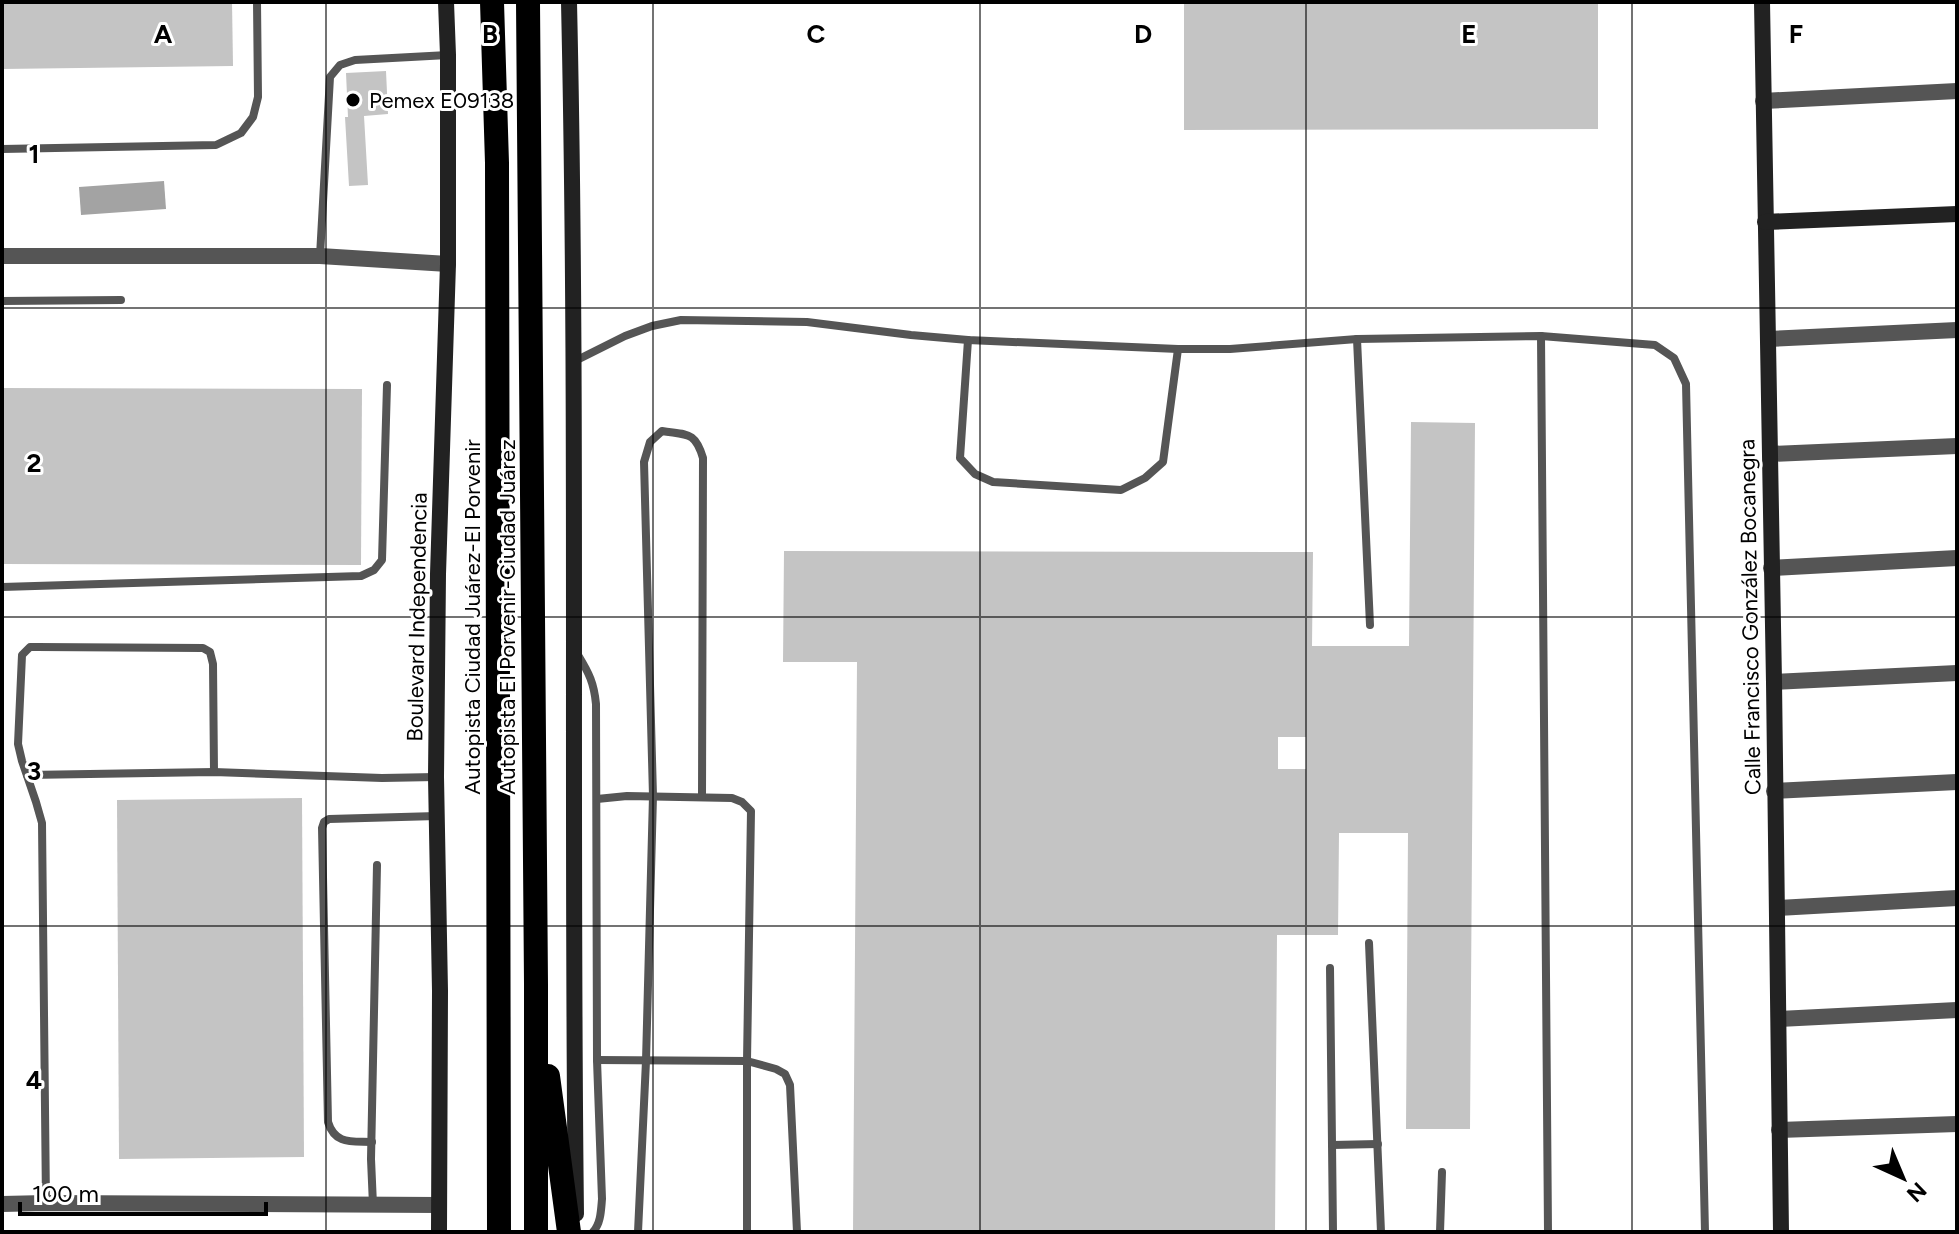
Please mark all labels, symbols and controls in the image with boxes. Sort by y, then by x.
text: A [154,18,173,50]
text: B [482,18,498,50]
text: C [807,18,826,50]
text: D [1134,18,1152,50]
text: E [1461,18,1477,50]
text: F [1789,18,1803,50]
place label: Pemex E09138 [369,87,514,114]
marker: Pemex E09138 [344,91,362,109]
text: 1 [29,138,39,170]
street label: Autopista Ciudad Juárez-El Porvenir [459,439,486,795]
street label: Autopista El Porvenir-Ciudad Juárez [494,439,521,795]
street label: Calle Francisco González Bocanegra [1733,439,1767,795]
text: 2 [26,447,42,479]
street label: Boulevard Independencia [401,492,433,742]
text: 3 [27,755,41,787]
text: 4 [26,1064,42,1096]
north arrow [1863,1138,1943,1218]
scale bar [20,1166,266,1216]
text: N [1901,1176,1932,1208]
text: 100 m [32,1179,99,1208]

